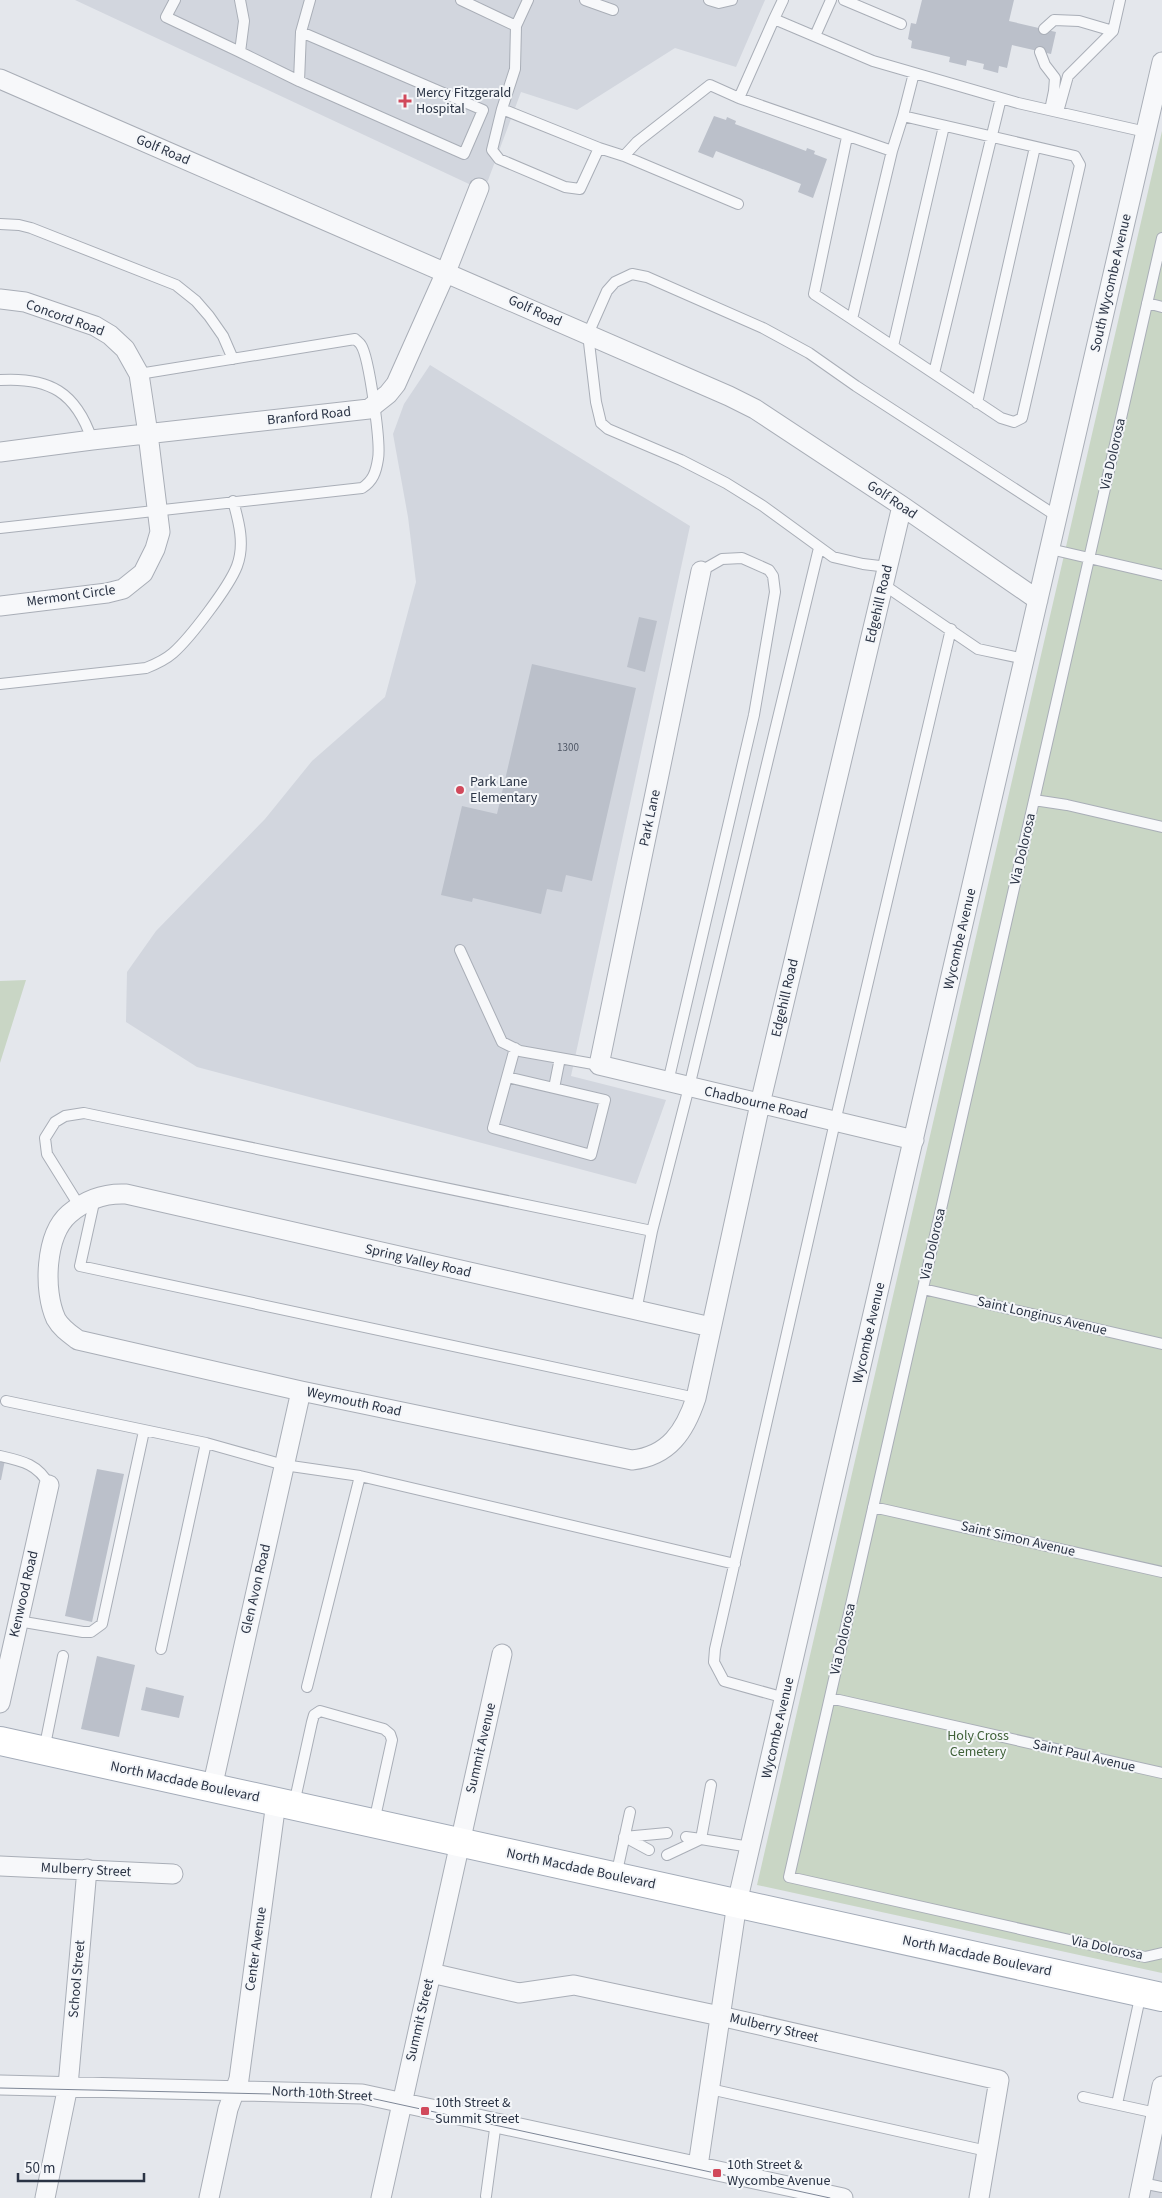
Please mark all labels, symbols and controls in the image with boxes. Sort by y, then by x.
place label: Mercy Fitzgerald Hospital [416,83,511,119]
marker: Mercy Fitzgerald Hospital [398,94,412,108]
street label: Golf Road [133,130,193,170]
street label: South Wycombe Avenue [1085,212,1137,354]
street label: Golf Road [505,290,565,332]
street label: Concord Road [23,295,107,341]
street label: Branford Road [266,402,352,430]
street label: Via Dolorosa [1095,416,1131,492]
street label: Golf Road [863,476,921,524]
street label: Edgehill Road [860,563,898,645]
street label: Mermont Circle [25,580,117,612]
house number: 1300 [557,740,579,755]
place label: Park Lane Elementary [470,772,538,808]
marker: Park Lane Elementary [454,784,466,796]
street label: Park Lane [634,788,666,848]
street label: Via Dolorosa [1005,811,1041,887]
street label: Wycombe Avenue [939,886,981,992]
street label: Edgehill Road [766,957,804,1039]
street label: Chadbourne Road [702,1081,810,1125]
street label: Via Dolorosa [915,1206,951,1282]
street label: Spring Valley Road [363,1239,473,1283]
street label: Wycombe Avenue [848,1280,890,1386]
street label: Saint Longinus Avenue [975,1291,1109,1341]
street label: Weymouth Road [305,1382,403,1422]
street label: Saint Simon Avenue [959,1516,1077,1562]
street label: Glen Avon Road [236,1542,276,1636]
street label: Kenwood Road [4,1549,44,1639]
street label: Via Dolorosa [825,1601,861,1677]
street label: Wycombe Avenue [757,1675,799,1781]
street label: Summit Avenue [461,1701,501,1795]
park label: Holy Cross Cemetery [947,1726,1009,1762]
street label: Saint Paul Avenue [1031,1734,1137,1778]
street label: North Macdade Boulevard [109,1756,261,1808]
street label: North Macdade Boulevard [505,1843,657,1895]
street label: Mulberry Street [40,1858,132,1882]
street label: Center Avenue [240,1906,272,1992]
street label: North Macdade Boulevard [901,1930,1053,1982]
street label: Via Dolorosa [1069,1931,1145,1965]
street label: School Street [64,1939,90,2019]
street label: Summit Street [401,1976,439,2063]
street label: Mulberry Street [728,2008,821,2048]
street label: North 10th Street [271,2081,373,2107]
place label: 10th Street & Summit Street [435,2093,520,2129]
marker: 10th Street & Summit Street [419,2105,431,2117]
scale bar [18,2150,144,2182]
place label: 10th Street & Wycombe Avenue [727,2155,830,2191]
text: 50 m [25,2158,55,2179]
marker: 10th Street & Wycombe Avenue [711,2167,723,2179]

